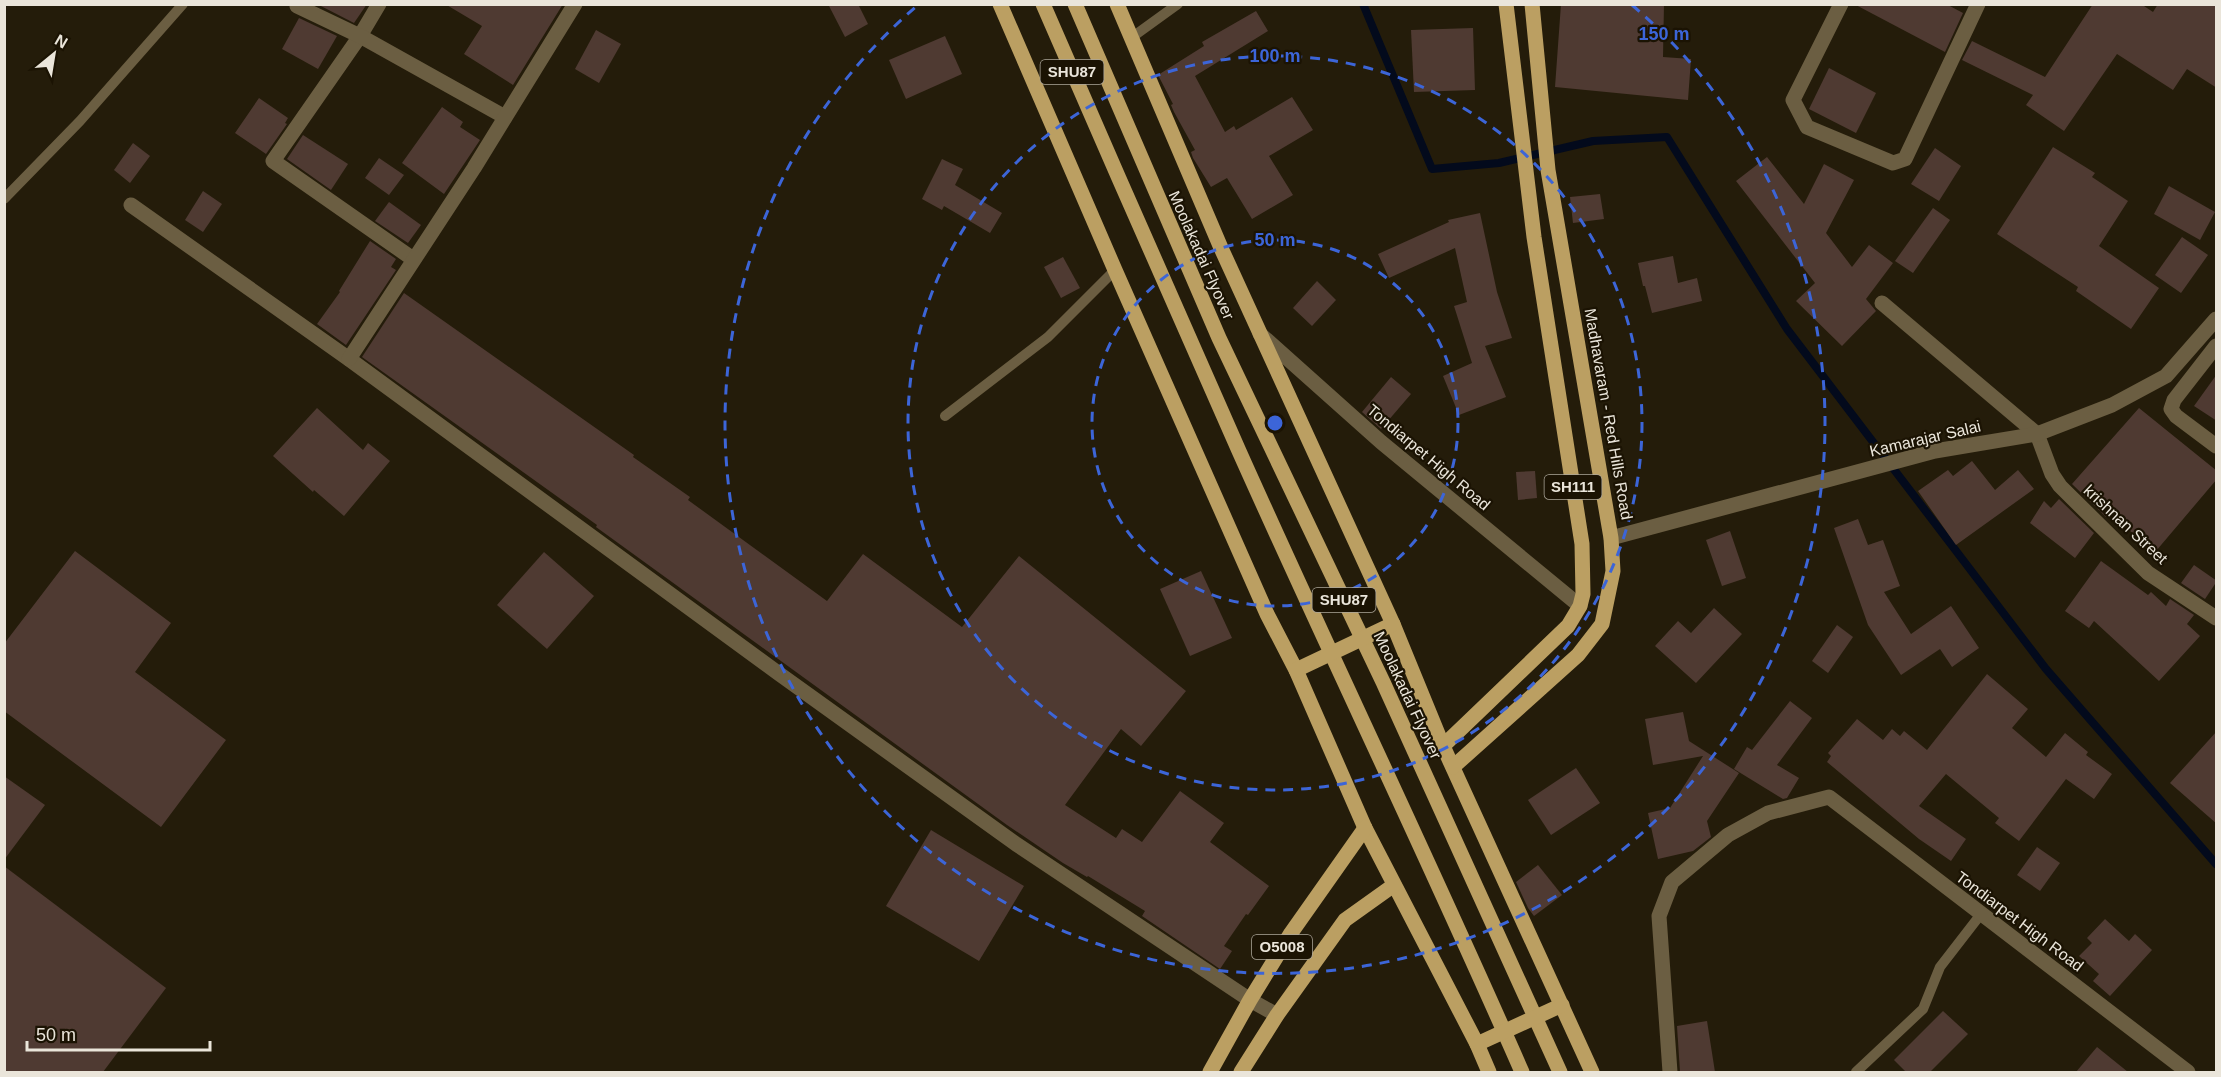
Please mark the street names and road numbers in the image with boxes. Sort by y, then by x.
road number: SHU87 [1040,60,1104,84]
street label: Moolakadai Flyover [1166,188,1238,323]
street label: Madhavaram - Red Hills Road [1582,307,1635,521]
street label: Tondiarpet High Road [1364,401,1493,514]
street label: Kamarajar Salai [1868,417,1982,460]
road number: SH111 [1544,475,1602,499]
street label: krishnan Street [2081,481,2171,568]
road number: SHU87 [1312,588,1376,612]
street label: Moolakadai Flyover [1371,629,1445,762]
street label: Tondiarpet High Road [1953,868,2087,975]
road number: O5008 [1252,935,1312,959]

